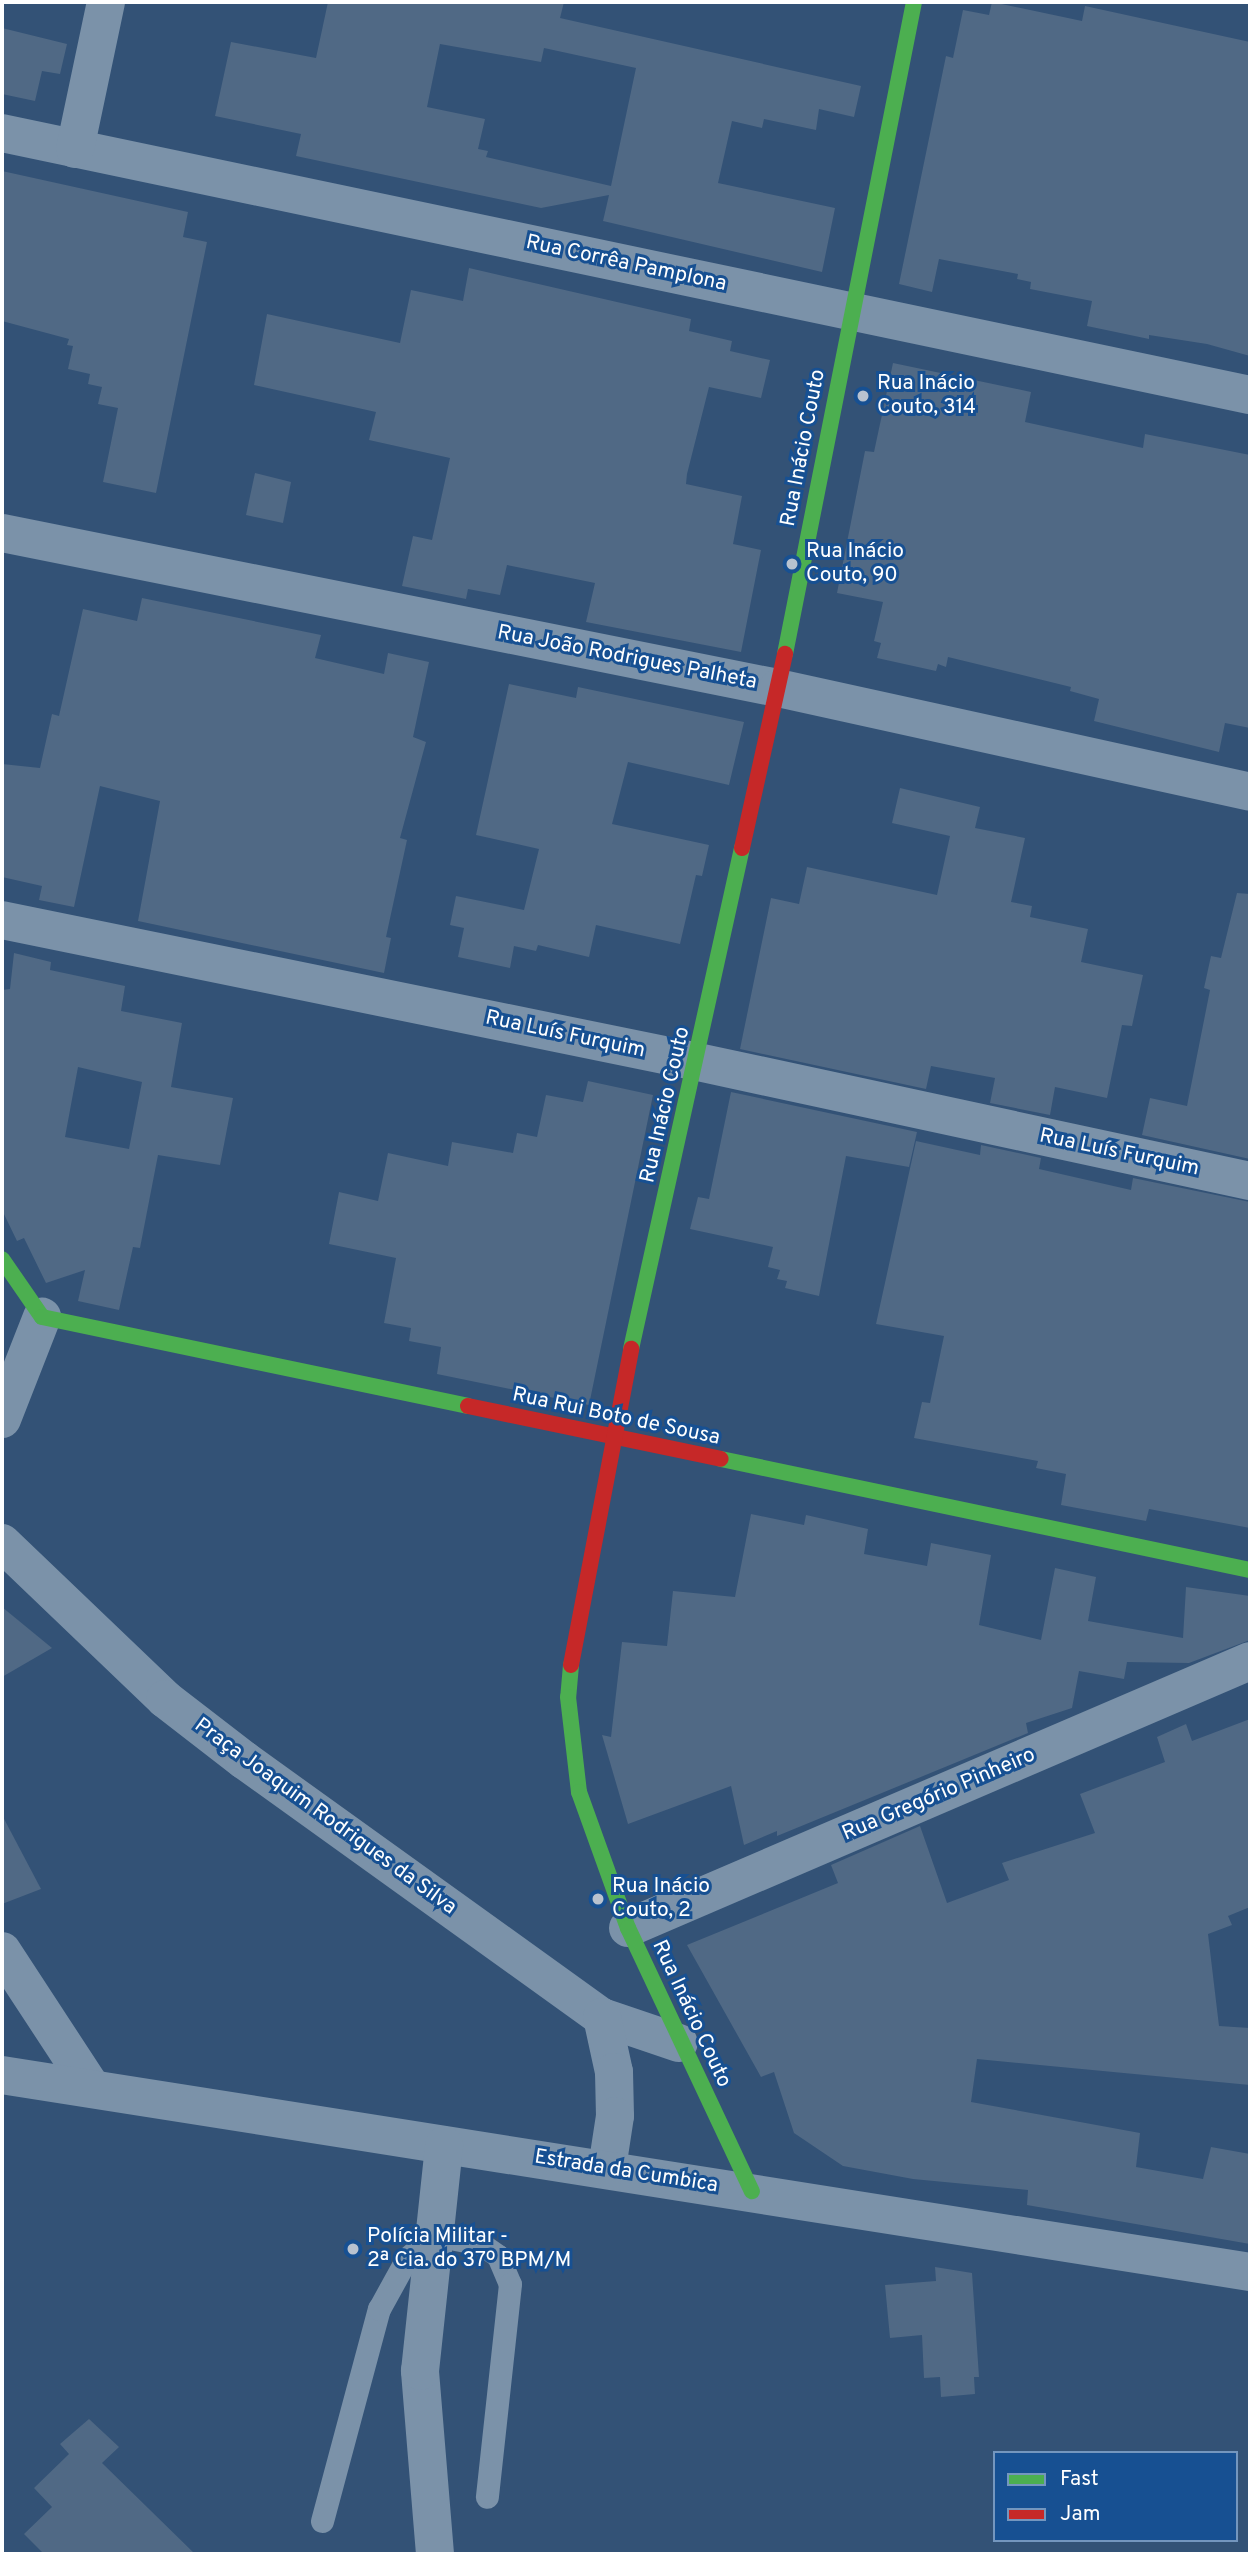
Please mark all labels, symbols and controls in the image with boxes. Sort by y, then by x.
street label: Rua Corrêa Pamplona [523,230,729,298]
street label: Rua Inácio Couto [776,367,832,529]
place label: Rua Inácio Couto, 314 [877,371,976,421]
marker: Rua Inácio Couto, 314 [855,388,871,404]
place label: Rua Inácio Couto, 90 [806,539,904,589]
marker: Rua Inácio Couto, 90 [784,556,800,572]
street label: Rua João Rodrigues Palheta [495,620,759,696]
street label: Rua Luís Furquim [483,1006,647,1064]
street label: Rua Inácio Couto [636,1024,696,1186]
street label: Rua Luís Furquim [1037,1124,1201,1182]
street label: Rua Rui Boto de Sousa [510,1383,722,1451]
street label: Praça Joaquim Rodrigues da Silva [189,1713,461,1921]
street label: Rua Gregório Pinheiro [839,1743,1039,1847]
place label: Rua Inácio Couto, 2 [612,1874,710,1924]
marker: Rua Inácio Couto, 2 [590,1891,606,1907]
street label: Rua Inácio Couto [646,1936,736,2092]
street label: Estrada da Cumbica [532,2145,720,2199]
place label: Polícia Militar - 2ª Cia. do 37º BPM/M [367,2224,571,2274]
marker: Polícia Militar - 2ª Cia. do 37º BPM/M [345,2241,361,2257]
legend [993,2451,1238,2542]
text: Fast [1060,2466,1099,2493]
text: Jam [1060,2501,1101,2528]

